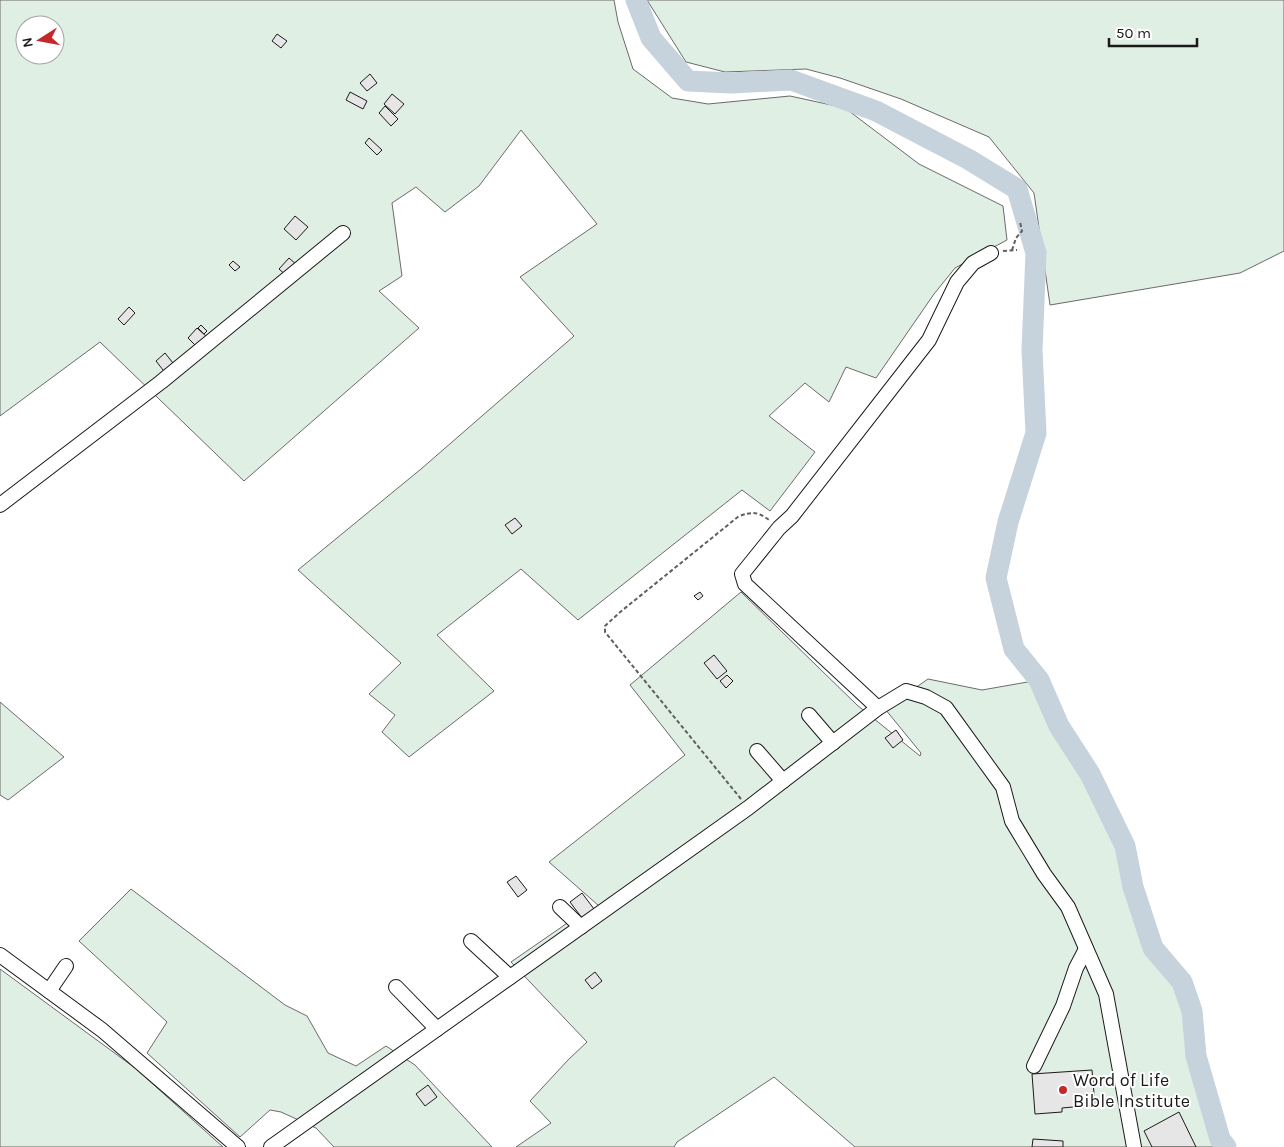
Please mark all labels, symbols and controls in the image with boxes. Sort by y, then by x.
north arrow [15,15,65,65]
scale bar [1109,15,1196,47]
text: 50 m [1116,24,1151,42]
text: N [18,36,37,49]
place label: Word of Life Bible Institute [1073,1069,1190,1112]
marker: Word of Life Bible Institute [1057,1084,1069,1096]

